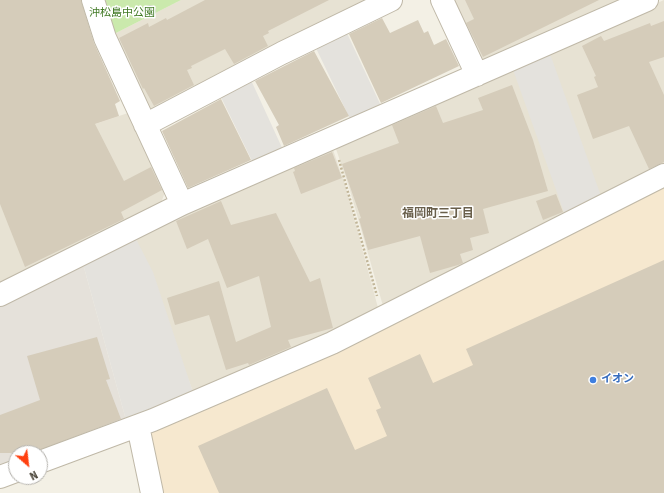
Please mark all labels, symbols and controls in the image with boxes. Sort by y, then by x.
park label: 沖松島中公園 [89,7,155,21]
district label: 福岡町三丁目 [402,207,474,221]
place label: イオン [601,373,634,387]
marker: イオン [588,375,598,385]
north arrow [8,445,48,485]
text: N [27,467,40,483]

